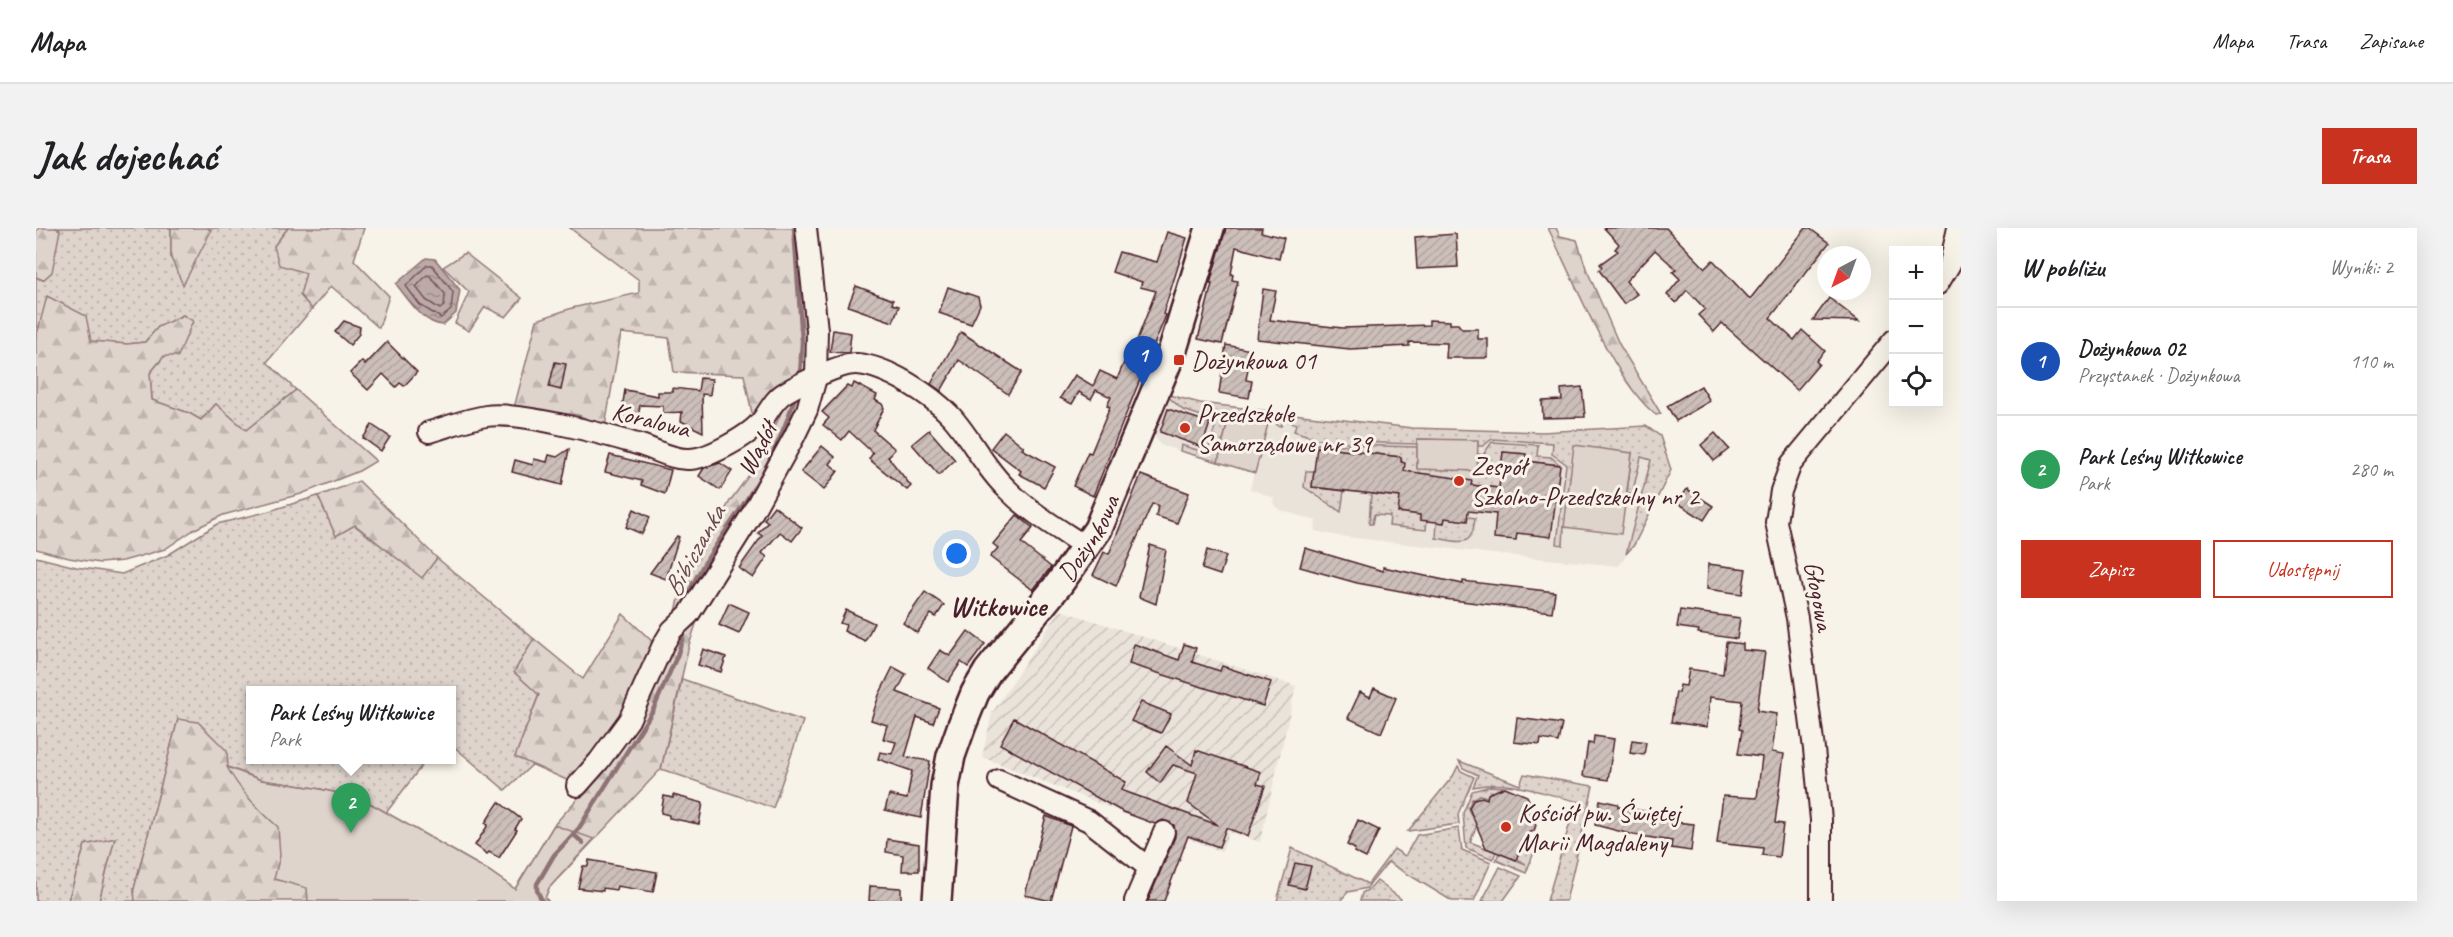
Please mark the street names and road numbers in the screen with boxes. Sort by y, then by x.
street label: Koralowa [609,394,695,446]
street label: Wądół [729,412,787,481]
street label: Dożynkowa [1050,489,1127,588]
street label: Głogowa [1796,558,1842,636]

